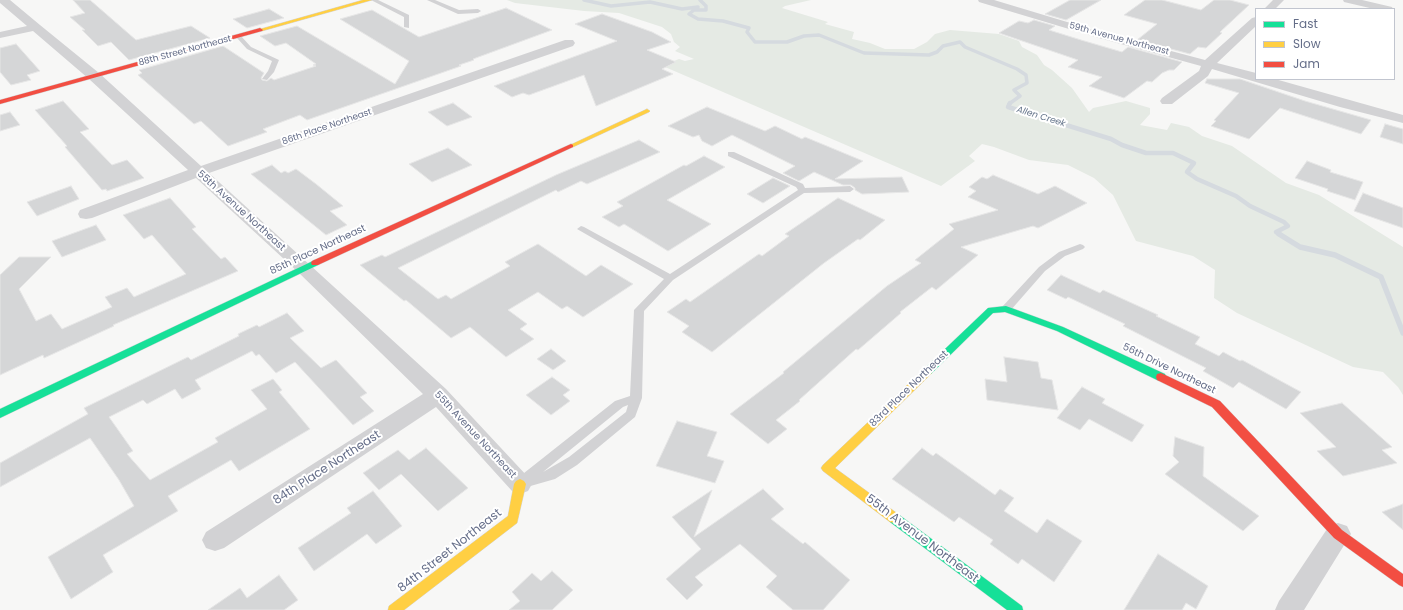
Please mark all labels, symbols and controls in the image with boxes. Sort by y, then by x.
legend [1255,8,1395,80]
text: Fast [1293,15,1318,32]
street label: 59th Avenue Northeast [1068,20,1170,58]
street label: 88th Street Northeast [137,33,233,69]
text: Slow [1293,35,1321,52]
text: Jam [1293,55,1320,72]
water label: Allen Creek [1015,104,1067,130]
street label: 86th Place Northeast [281,107,373,147]
street label: 55th Avenue Northeast [194,168,288,254]
street label: 85th Place Northeast [268,223,368,277]
street label: 56th Drive Northeast [1120,341,1218,397]
street label: 83rd Place Northeast [867,348,951,430]
street label: 55th Avenue Northeast [432,389,518,481]
street label: 84th Place Northeast [271,428,383,508]
street label: 55th Avenue Northeast [863,492,981,586]
street label: 84th Street Northeast [395,506,505,596]

